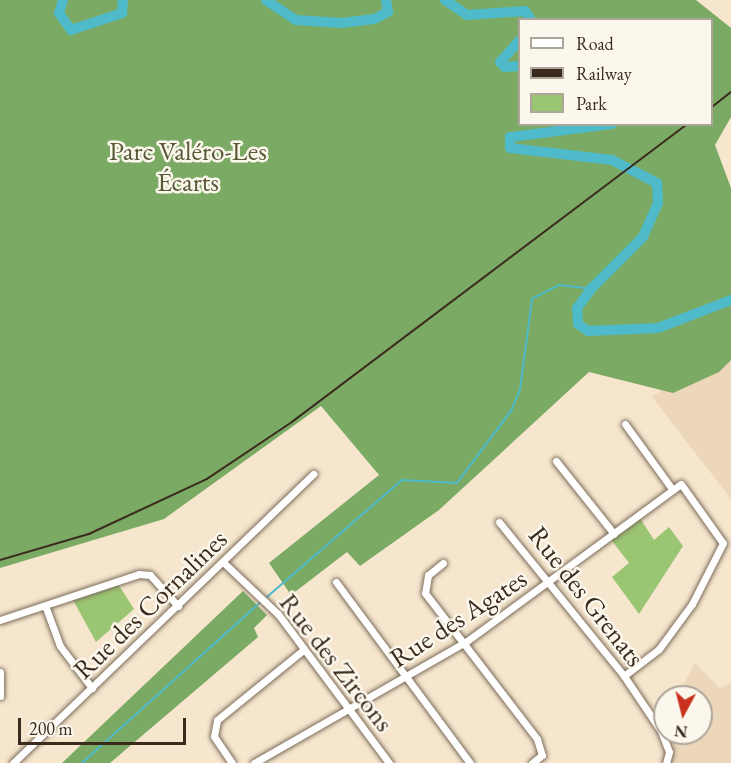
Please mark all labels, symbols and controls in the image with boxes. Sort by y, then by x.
legend [518,18,713,126]
text: Road [576,32,614,55]
text: Railway [576,62,632,85]
text: Park [576,92,607,115]
park label: Parc Valéro-Les Écarts [109,134,267,197]
street label: Rue des Grenats [522,519,652,673]
street label: Rue des Cornalines [66,523,234,685]
street label: Rue des Agates [383,562,533,674]
street label: Rue des Zircons [273,586,401,738]
north arrow [653,685,713,745]
scale bar [21,706,189,744]
text: 200 m [29,717,73,740]
text: N [673,720,689,743]

